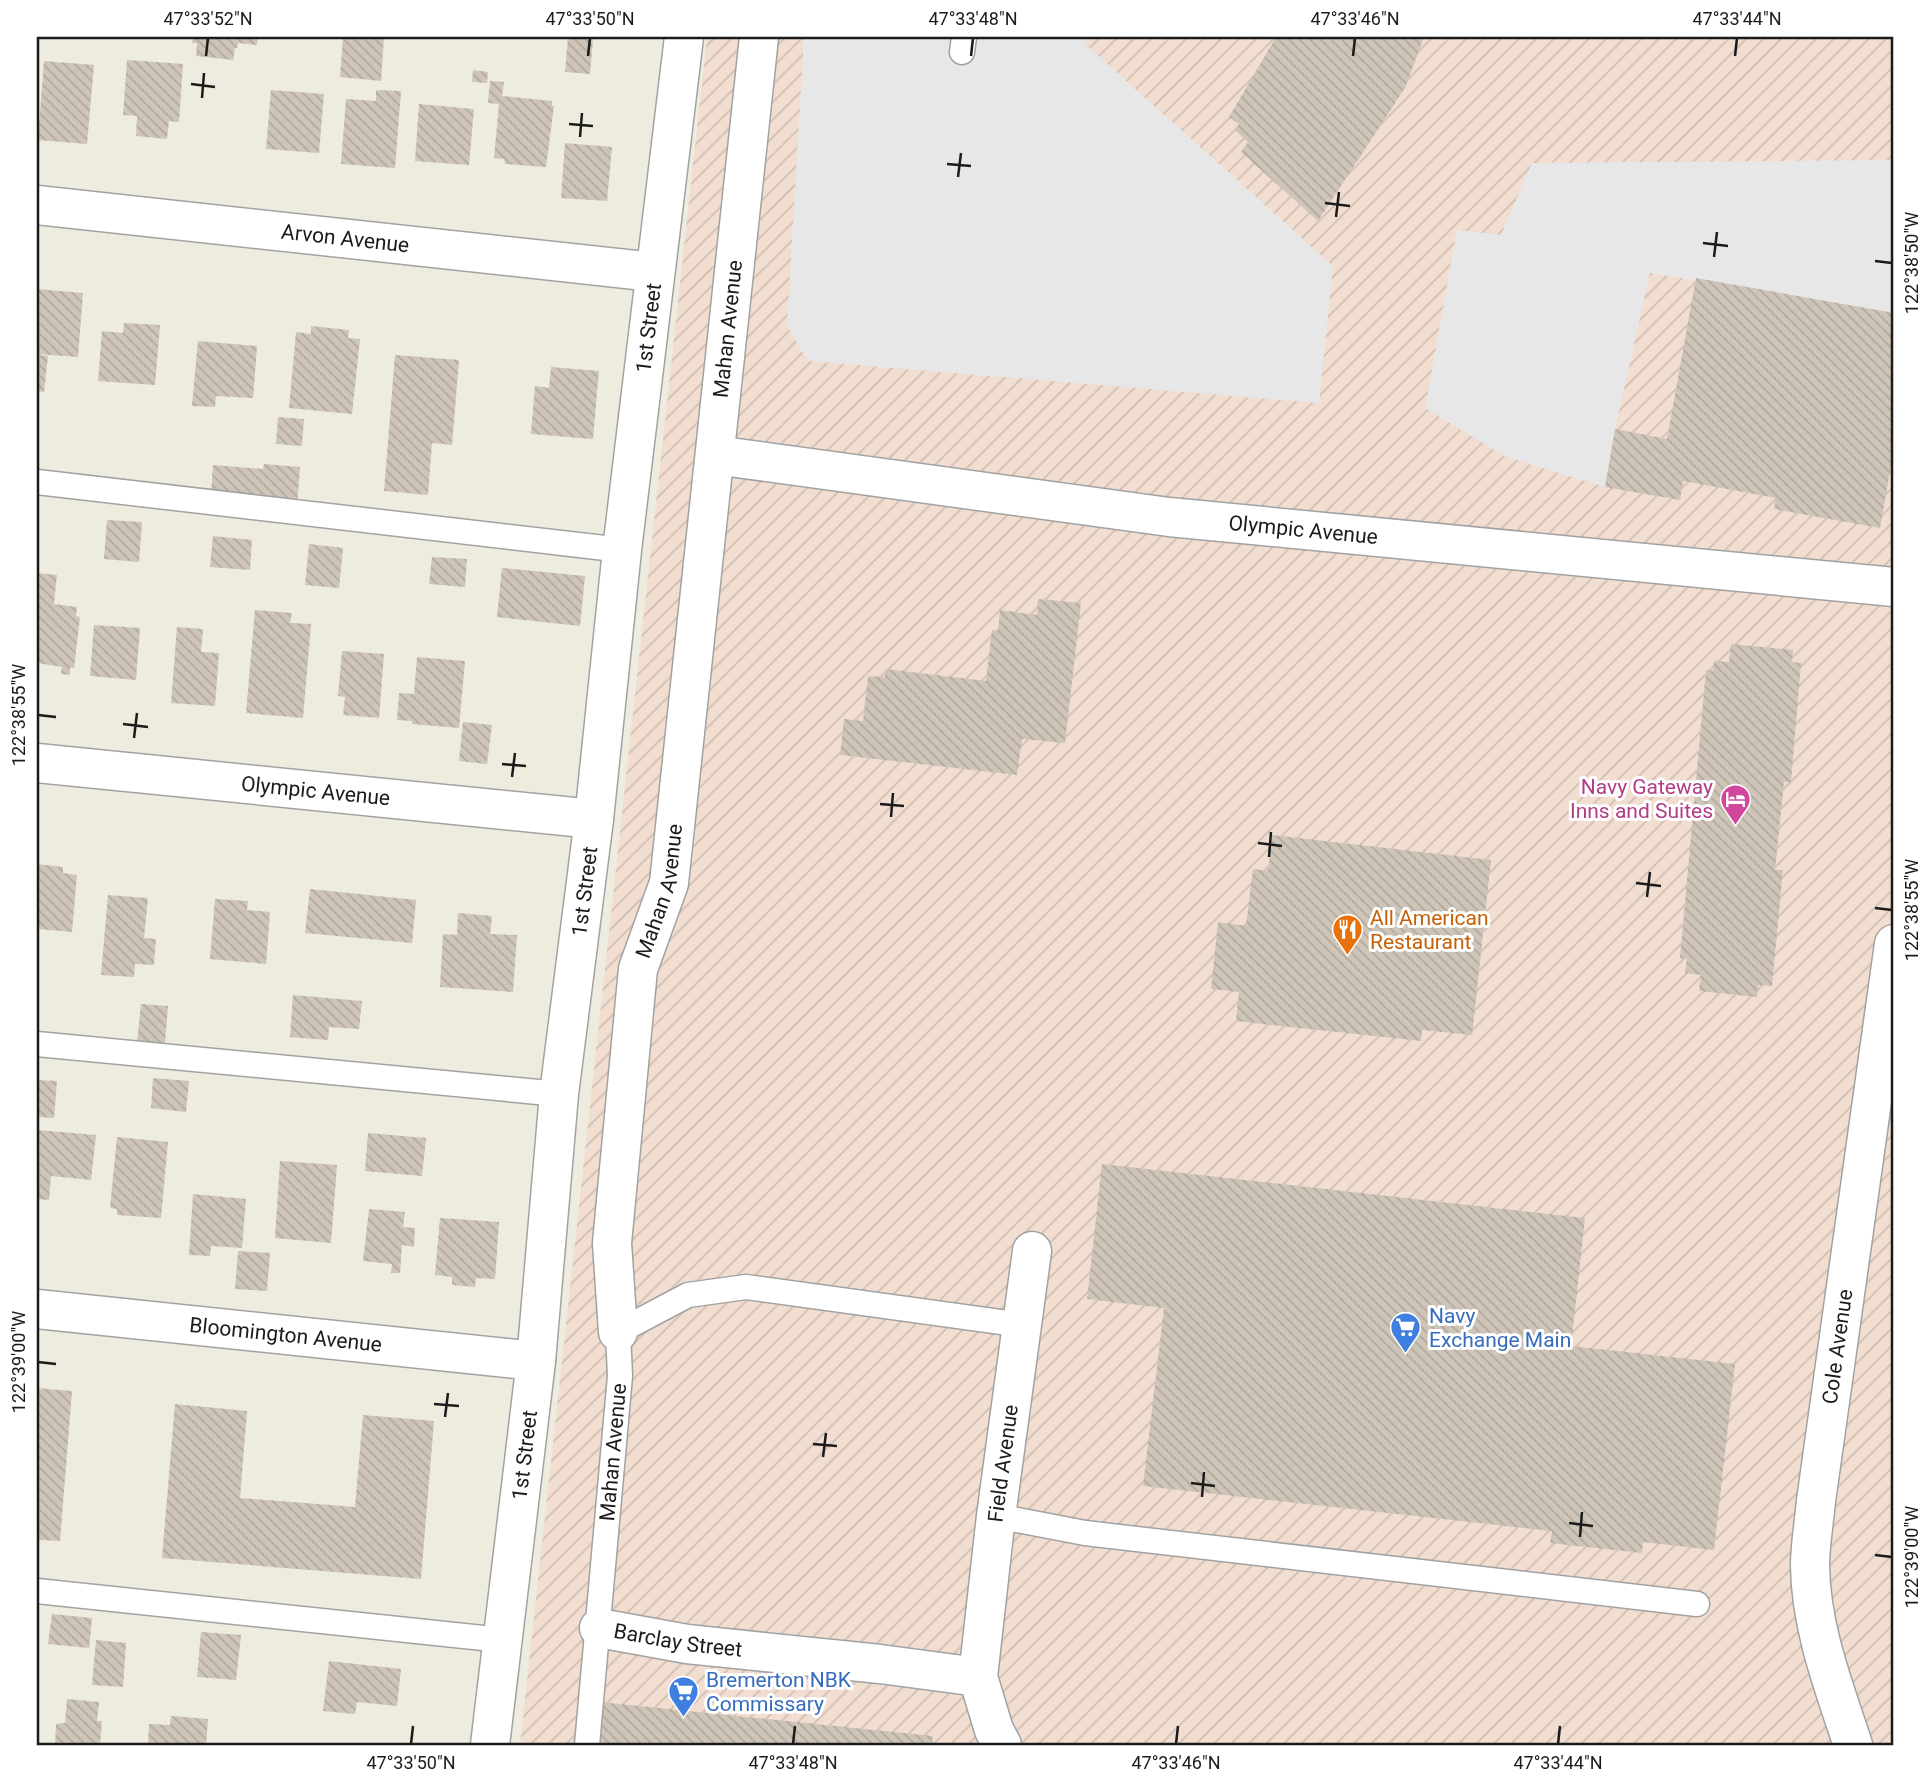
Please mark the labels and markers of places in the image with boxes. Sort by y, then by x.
place label: Navy Gateway Inns and Suites [1570,775,1713,823]
hotel icon: Navy Gateway Inns and Suites [1719,782,1753,826]
place label: All American Restaurant [1370,906,1489,954]
restaurant icon: All American Restaurant [1330,913,1364,957]
place label: Navy Exchange Main [1429,1304,1571,1352]
supermarket icon: Navy Exchange Main [1389,1311,1423,1355]
place label: Bremerton NBK Commissary [706,1668,852,1716]
supermarket icon: Bremerton NBK Commissary [666,1675,700,1719]

